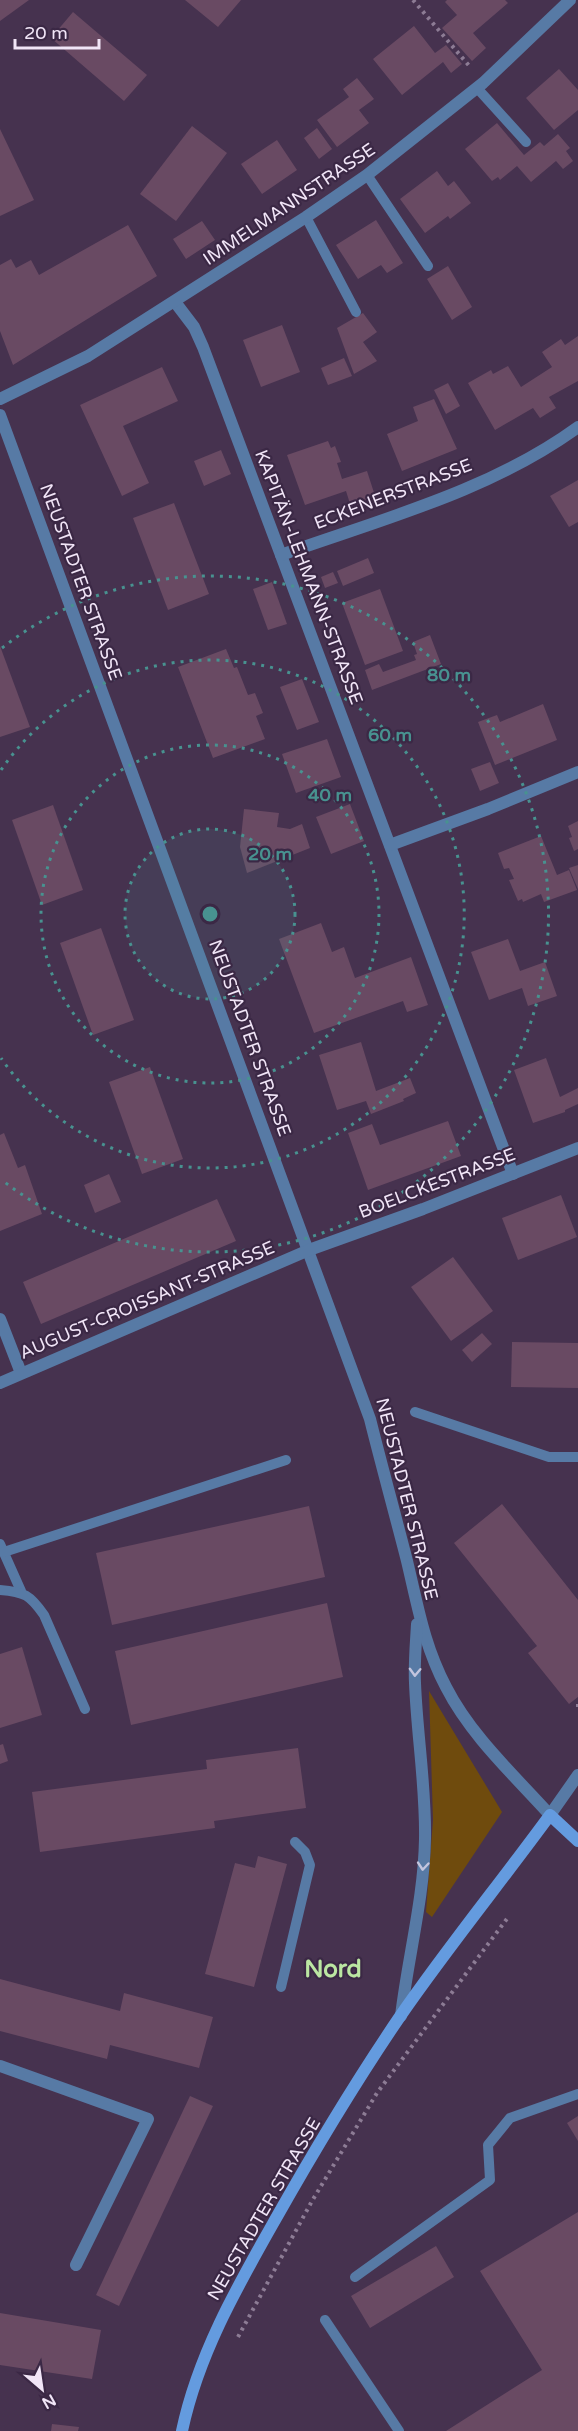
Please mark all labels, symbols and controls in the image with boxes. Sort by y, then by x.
scale bar [15,12,99,50]
text: 20 m [24,22,68,44]
street label: IMMELMANNSTRASSE [199,138,379,270]
street label: KAPITÄN-LEHMANN-STRASSE [250,447,368,707]
street label: ECKENERSTRASSE [311,454,475,534]
street label: NEUSTADTER STRASSE [35,481,127,683]
text: 80 m [427,664,471,686]
text: 60 m [368,724,412,746]
text: 40 m [308,784,352,806]
text: 20 m [248,843,292,865]
centre of rings [200,904,220,924]
street label: NEUSTADTER STRASSE [204,937,296,1139]
street label: BOELCKESTRASSE [355,1143,519,1223]
street label: AUGUST-CROISSANT-STRASSE [16,1236,278,1364]
street label: NEUSTADTER STRASSE [371,1396,443,1602]
one-way arrow [409,1667,421,1676]
one-way arrow [417,1862,430,1871]
district label: Nord [304,1955,362,1984]
street label: NEUSTADTER STRASSE [203,2114,325,2304]
north arrow [12,2359,72,2419]
text: N [38,2389,59,2413]

